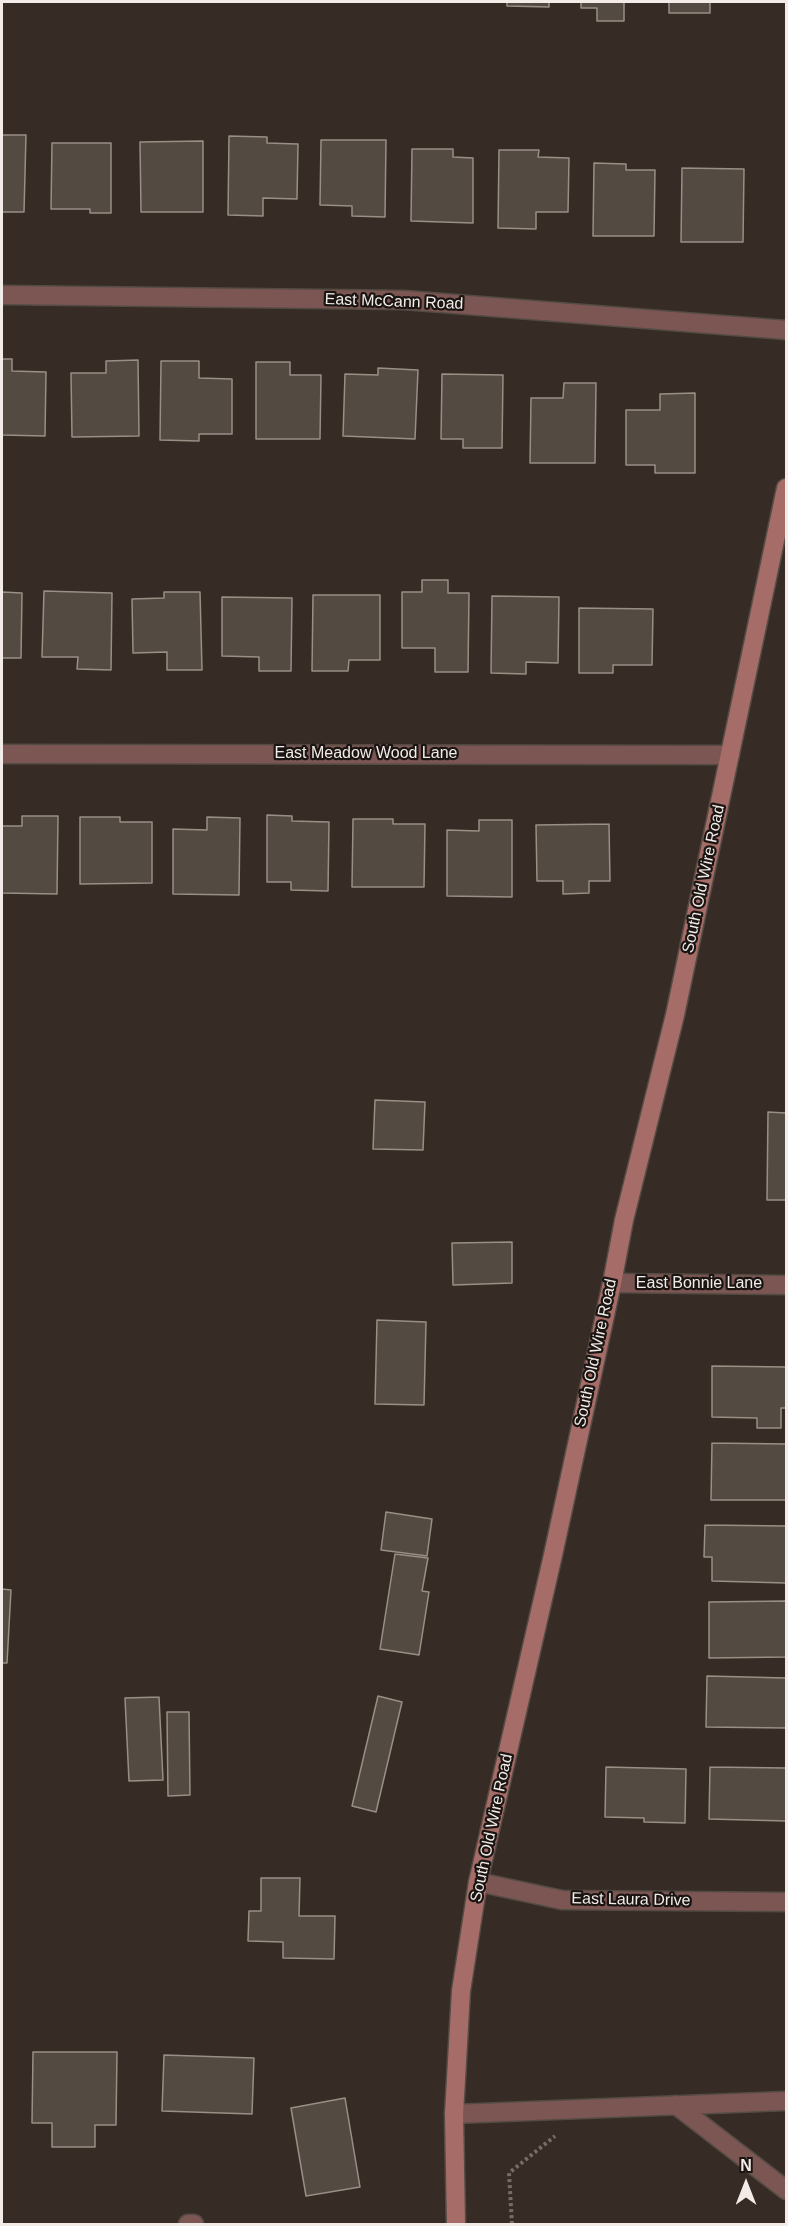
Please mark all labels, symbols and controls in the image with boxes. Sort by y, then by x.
street label: East McCann Road [324,290,464,314]
street label: East Meadow Wood Lane [275,744,457,764]
street label: South Old Wire Road [679,803,729,955]
street label: East Bonnie Lane [636,1274,762,1294]
street label: South Old Wire Road [571,1277,621,1429]
street label: South Old Wire Road [467,1752,517,1904]
street label: East Laura Drive [571,1889,691,1911]
north arrow [716,2154,776,2214]
text: N [740,2157,752,2174]

